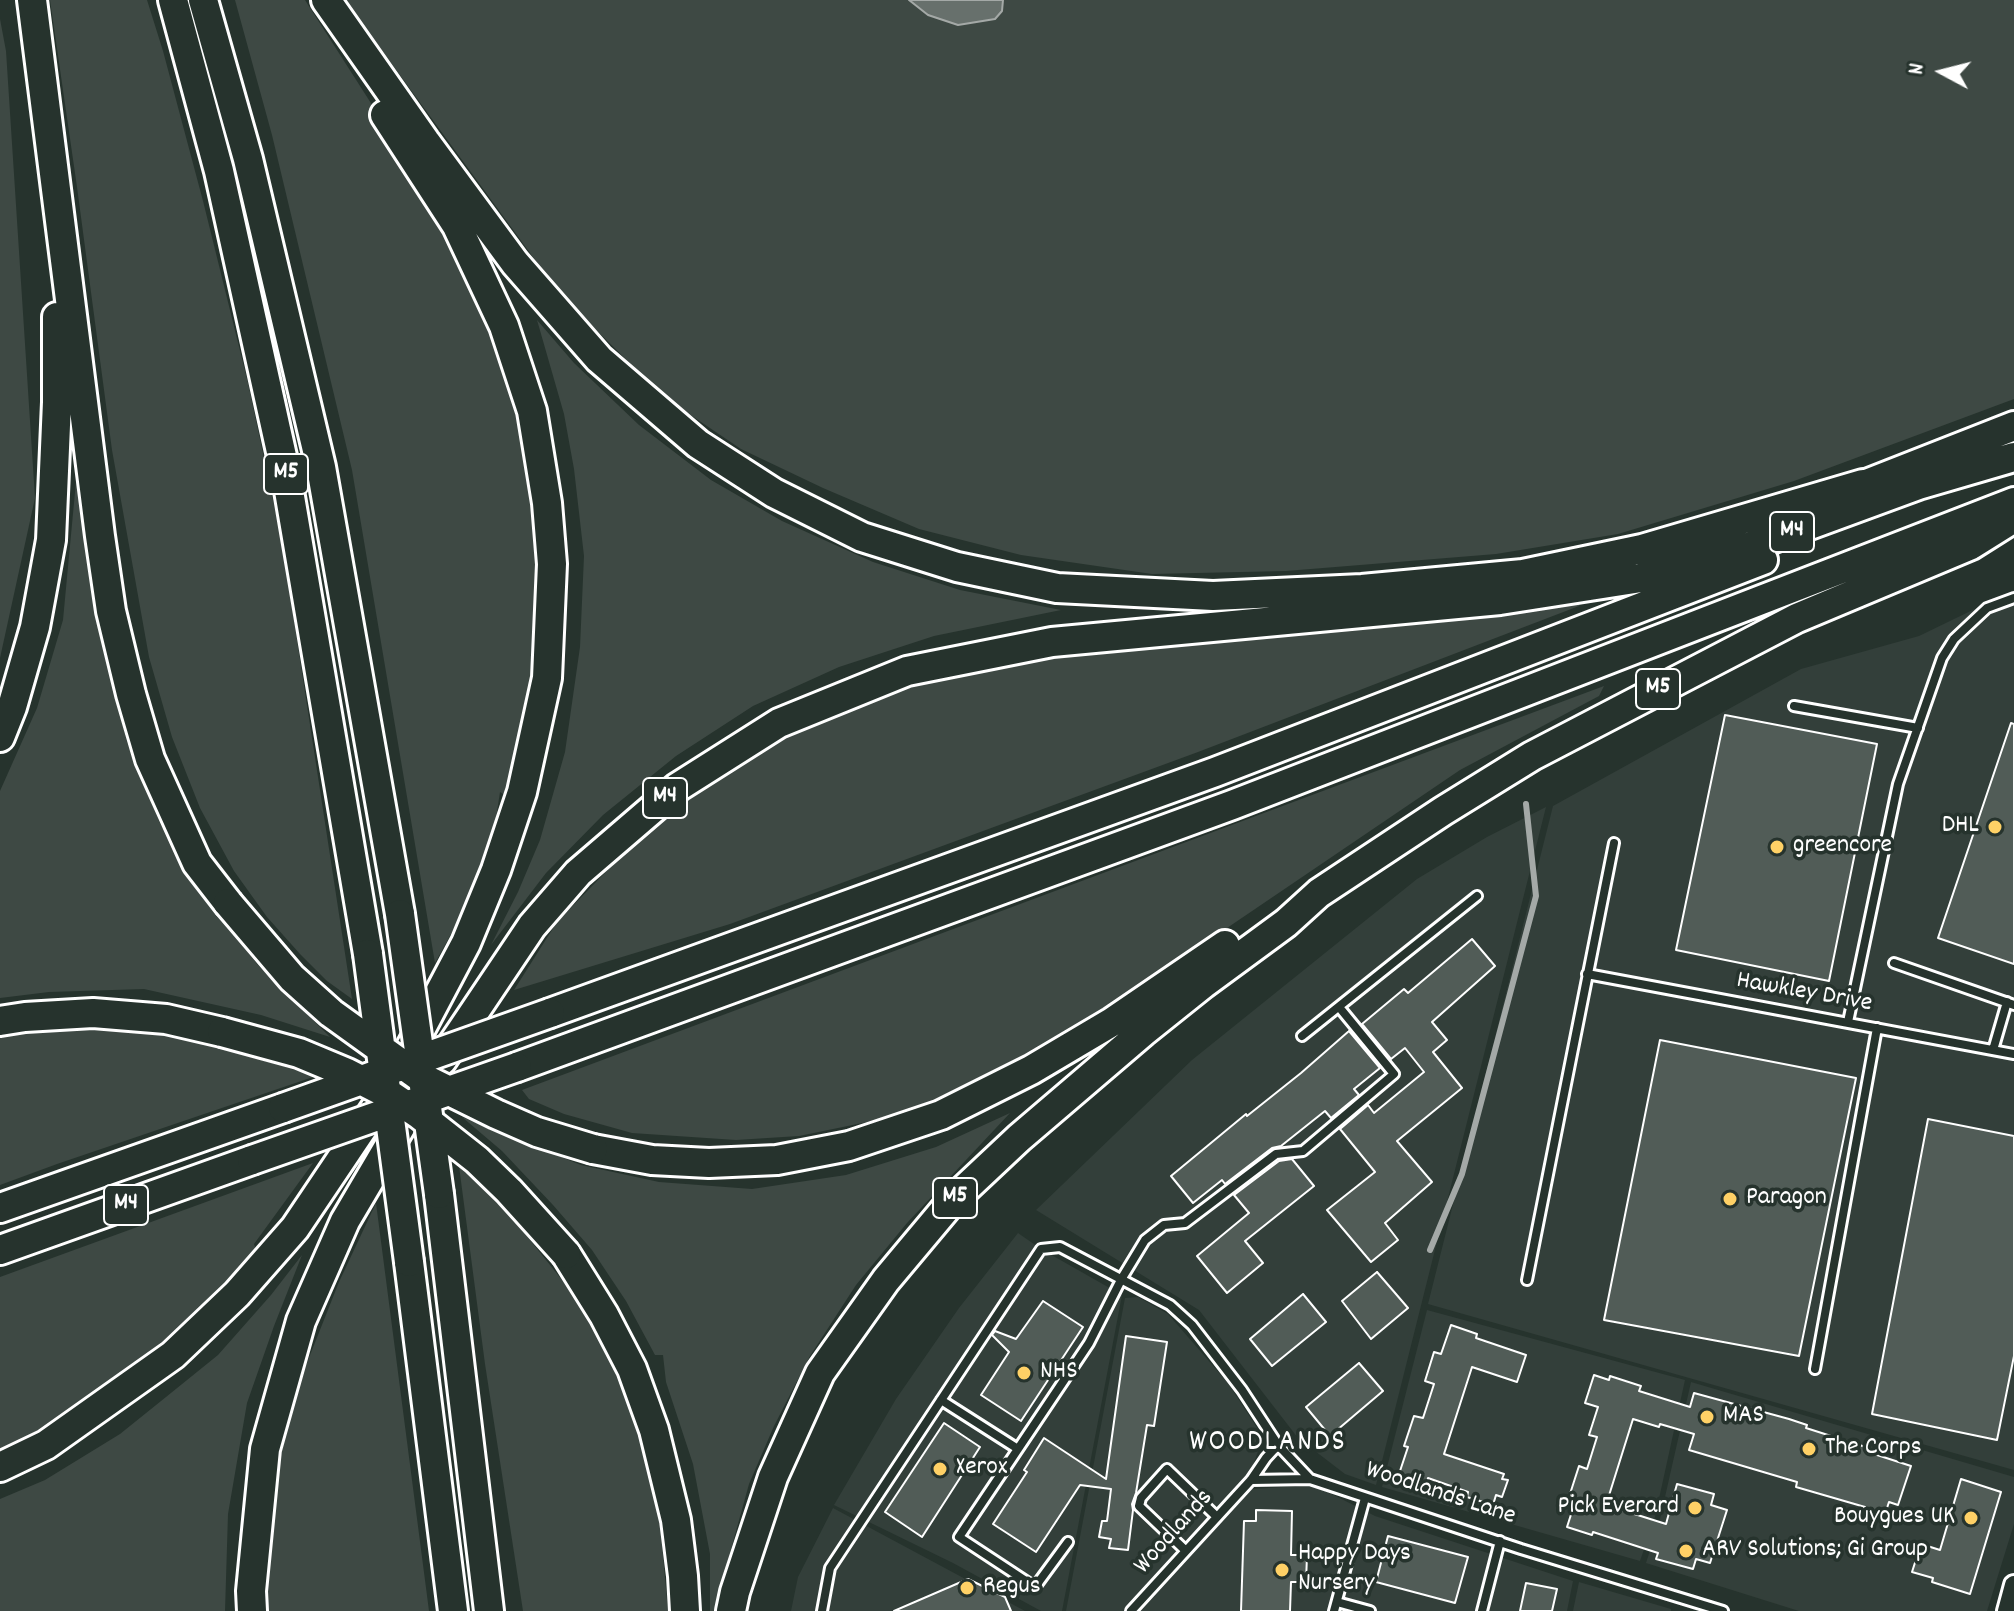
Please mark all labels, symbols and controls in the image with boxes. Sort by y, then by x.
north arrow [1902,32,1982,112]
text: N [1902,62,1934,76]
road number: M5 [264,454,308,494]
road number: M4 [1770,512,1814,552]
road number: M5 [1636,669,1680,709]
road number: M4 [643,778,687,818]
place label: DHL [1942,811,1979,843]
marker: DHL [1986,818,2004,836]
place label: greencore [1793,831,1892,863]
marker: greencore [1768,838,1786,856]
street label: Hawkley Drive [1734,967,1874,1021]
road number: M5 [933,1178,977,1218]
place label: Paragon [1746,1183,1827,1215]
road number: M4 [104,1185,148,1225]
marker: Paragon [1721,1190,1739,1208]
place label: NHS [1040,1357,1078,1389]
marker: NHS [1015,1364,1033,1382]
place label: MAS [1723,1401,1764,1433]
marker: MAS [1698,1408,1716,1426]
district label: WOODLANDS [1189,1427,1347,1463]
place label: The Corps [1825,1433,1922,1465]
marker: The Corps [1800,1440,1818,1458]
place label: Xerox [956,1453,1007,1485]
street label: Woodlands Lane [1361,1456,1519,1534]
marker: Xerox [931,1460,949,1478]
street label: Woodlands [1129,1484,1221,1582]
place label: Pick Everard [1558,1492,1679,1524]
marker: Pick Everard [1686,1499,1704,1517]
place label: Bouygues UK [1834,1502,1955,1534]
marker: Bouygues UK [1962,1509,1980,1527]
place label: ARV Solutions; Gi Group [1702,1535,1928,1567]
place label: Happy Days Nursery [1298,1539,1411,1600]
marker: ARV Solutions; Gi Group [1677,1542,1695,1560]
marker: Happy Days Nursery [1273,1561,1291,1579]
place label: Regus [983,1572,1041,1604]
marker: Regus [958,1579,976,1597]

